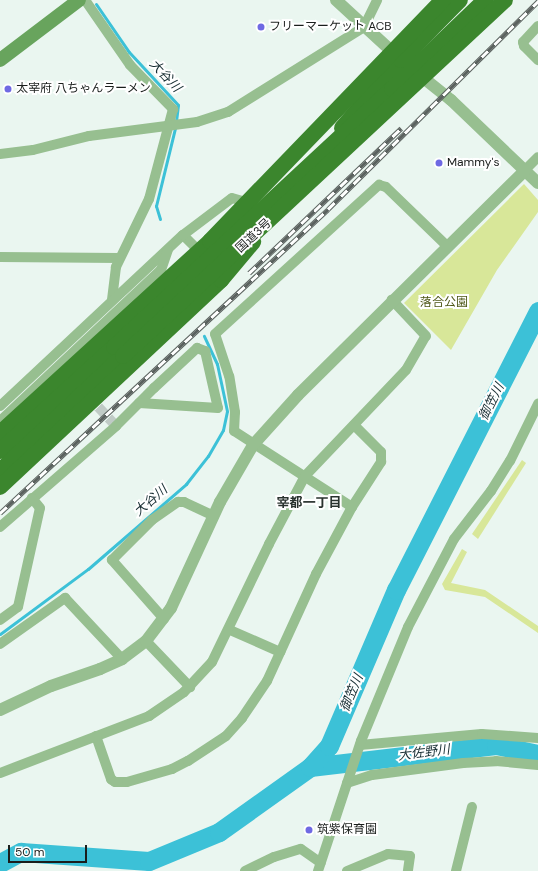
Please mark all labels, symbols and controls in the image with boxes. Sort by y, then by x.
place label: フリーマーケット ACB [269,20,392,34]
marker: フリーマーケット ACB [256,22,266,32]
water label: 大谷川 [146,56,184,96]
place label: 太宰府 八ちゃんラーメン [16,82,151,96]
marker: 太宰府 八ちゃんラーメン [3,84,13,94]
place label: Mammy's [447,156,499,170]
marker: Mammy's [434,158,444,168]
street label: 国道3号 [233,216,275,256]
park label: 落合公園 [420,296,468,310]
water label: 御笠川 [476,381,508,423]
water label: 大谷川 [131,482,171,520]
district label: 宰都一丁目 [277,495,341,511]
water label: 御笠川 [337,672,367,714]
water label: 大佐野川 [397,742,451,764]
place label: 筑紫保育園 [317,823,377,837]
marker: 筑紫保育園 [304,825,314,835]
scale bar [10,837,89,863]
text: 50 m [15,844,44,860]

